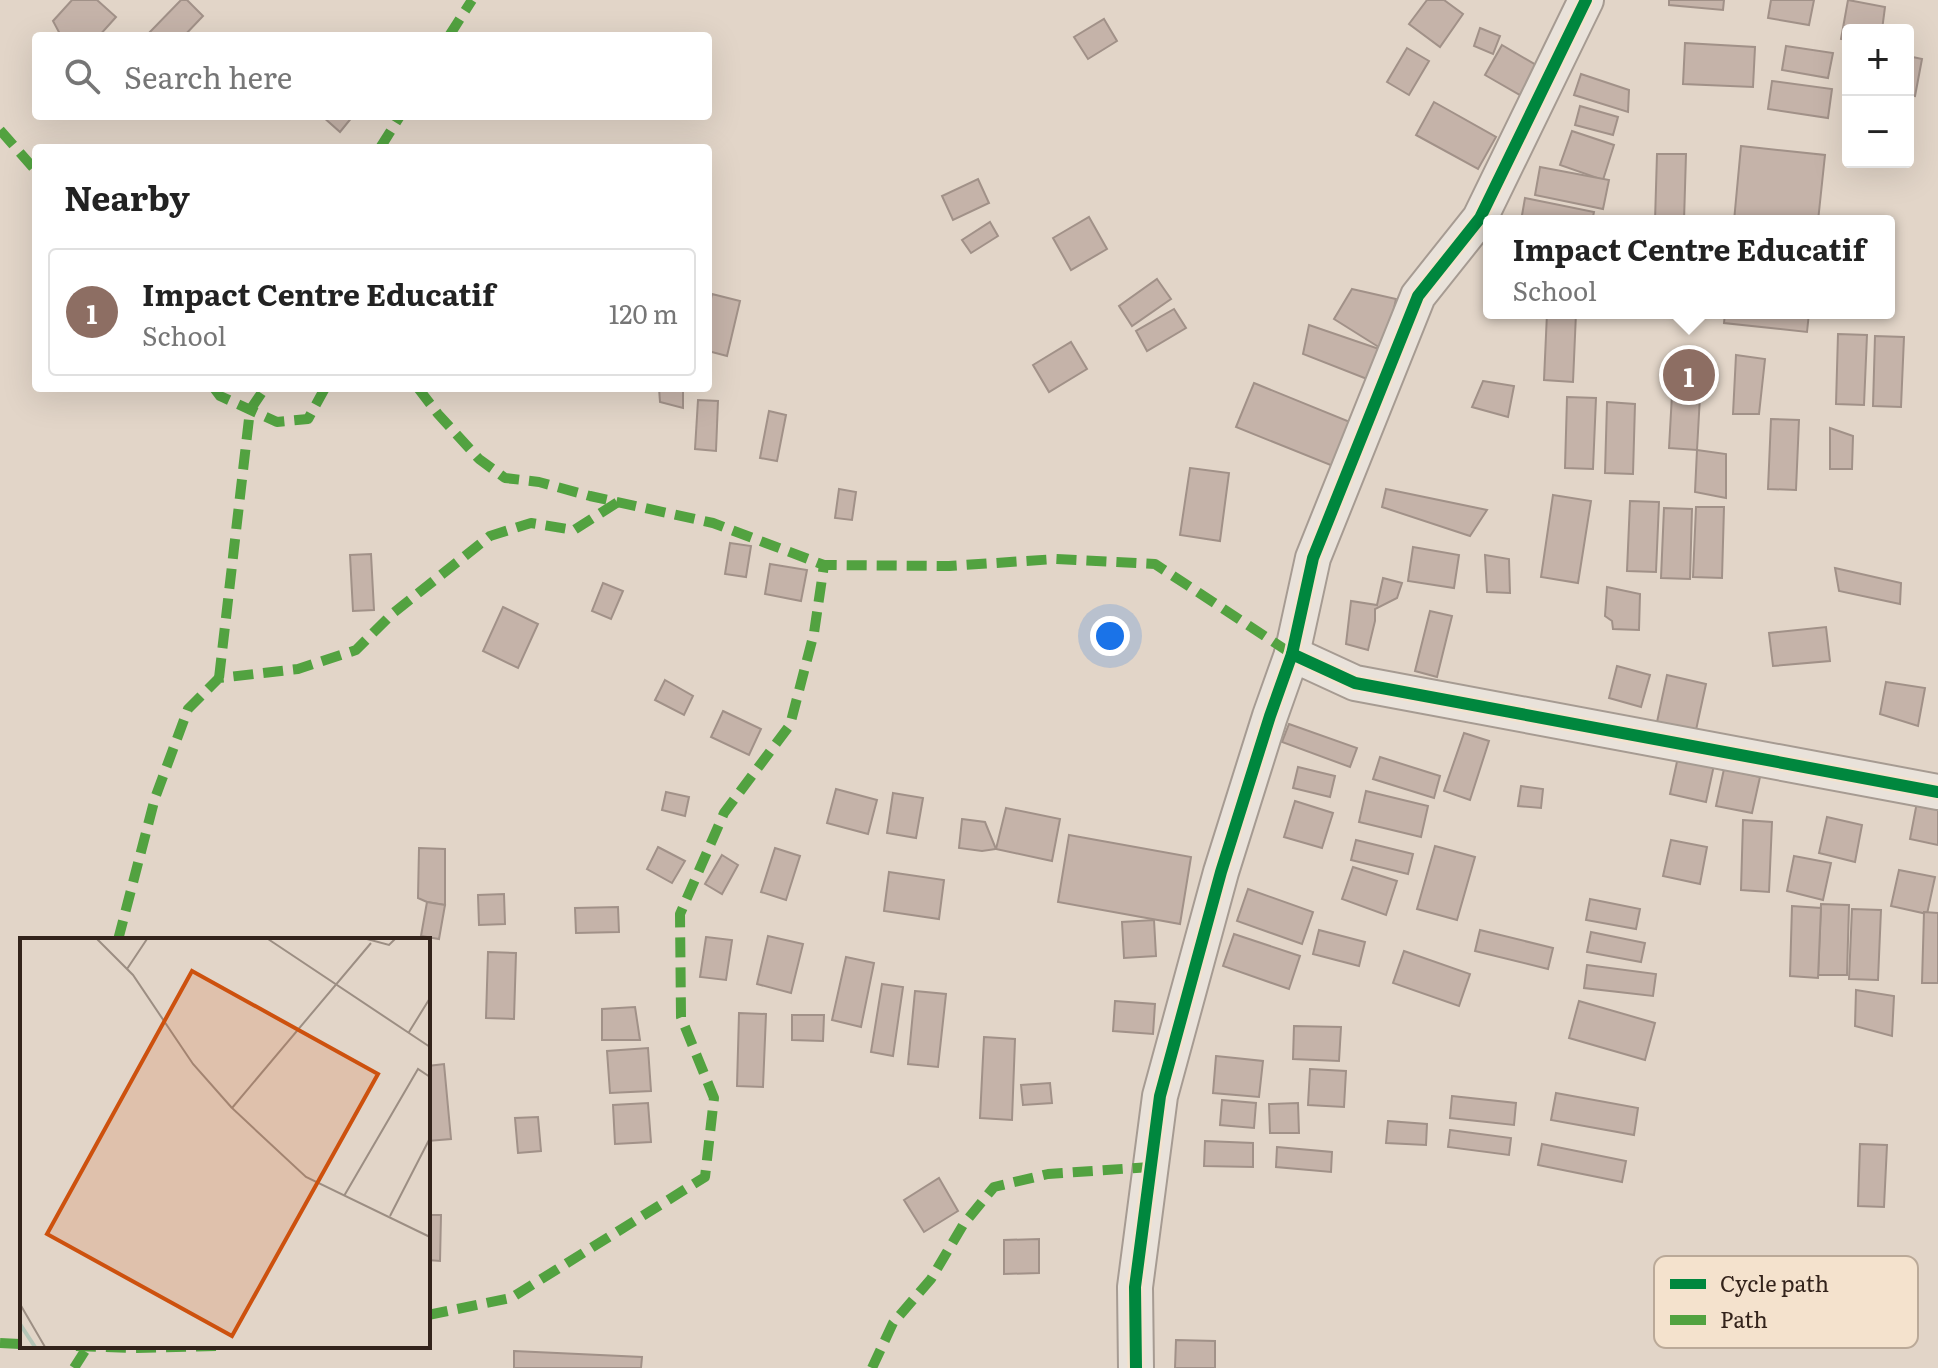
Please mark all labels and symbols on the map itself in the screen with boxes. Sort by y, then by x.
pin: 1 [1663,345,1715,405]
your location [1090,616,1130,656]
inset map [20,938,430,1348]
legend [1654,1256,1918,1348]
text: Cycle path [1720,1266,1829,1299]
text: Path [1720,1302,1768,1335]

